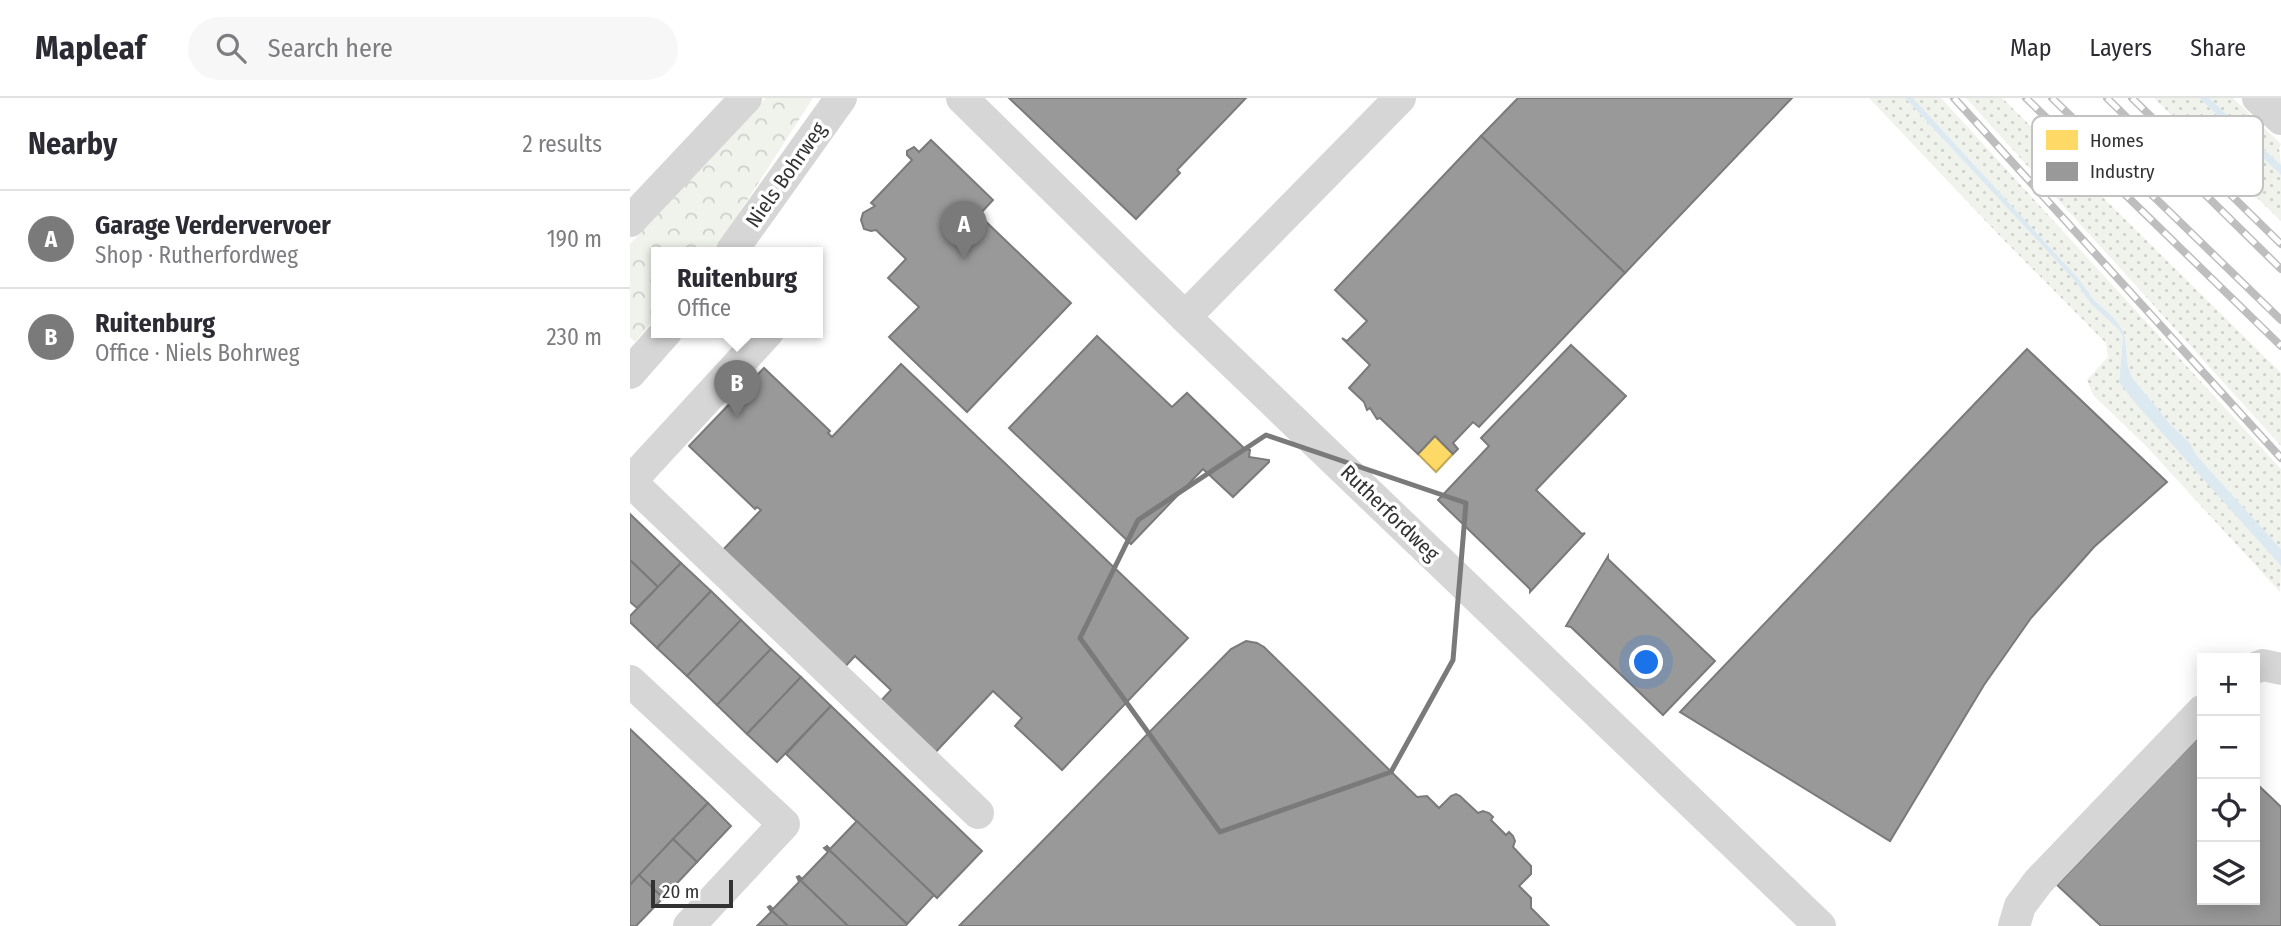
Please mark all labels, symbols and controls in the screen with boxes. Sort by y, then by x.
search box [188,17,678,80]
text: Mapleaf [35,28,146,68]
icon: search [212,29,250,67]
text: Search here [268,33,393,64]
text: Map [2010,34,2052,62]
text: Layers [2090,34,2152,62]
text: Share [2190,34,2246,62]
legend [2032,116,2263,196]
street label: Niels Bohrweg [740,117,832,233]
text: Nearby [28,126,117,162]
text: Homes [2090,129,2144,152]
text: 2 results [522,130,602,158]
text: Industry [2090,160,2155,183]
pin: A [941,201,987,259]
text: Garage Verdervervoer [95,210,331,241]
text: A [45,225,57,253]
text: 190 m [547,225,602,253]
text: Shop · Rutherfordweg [95,241,298,269]
popup [651,247,823,338]
text: Ruitenburg [677,263,797,294]
text: Office [677,294,731,322]
text: Ruitenburg [95,308,215,339]
text: B [45,323,57,351]
text: 230 m [546,323,602,351]
text: Office · Niels Bohrweg [95,339,299,367]
pin: B [714,360,760,418]
street label: Rutherfordweg [1335,459,1445,567]
your location [1629,645,1663,679]
map controls [2197,653,2260,905]
button: + [2197,653,2260,716]
button: − [2197,716,2260,779]
button: locate [2197,779,2260,842]
button: layers [2197,842,2260,905]
scale bar [651,877,733,909]
text: 20 m [662,880,699,903]

